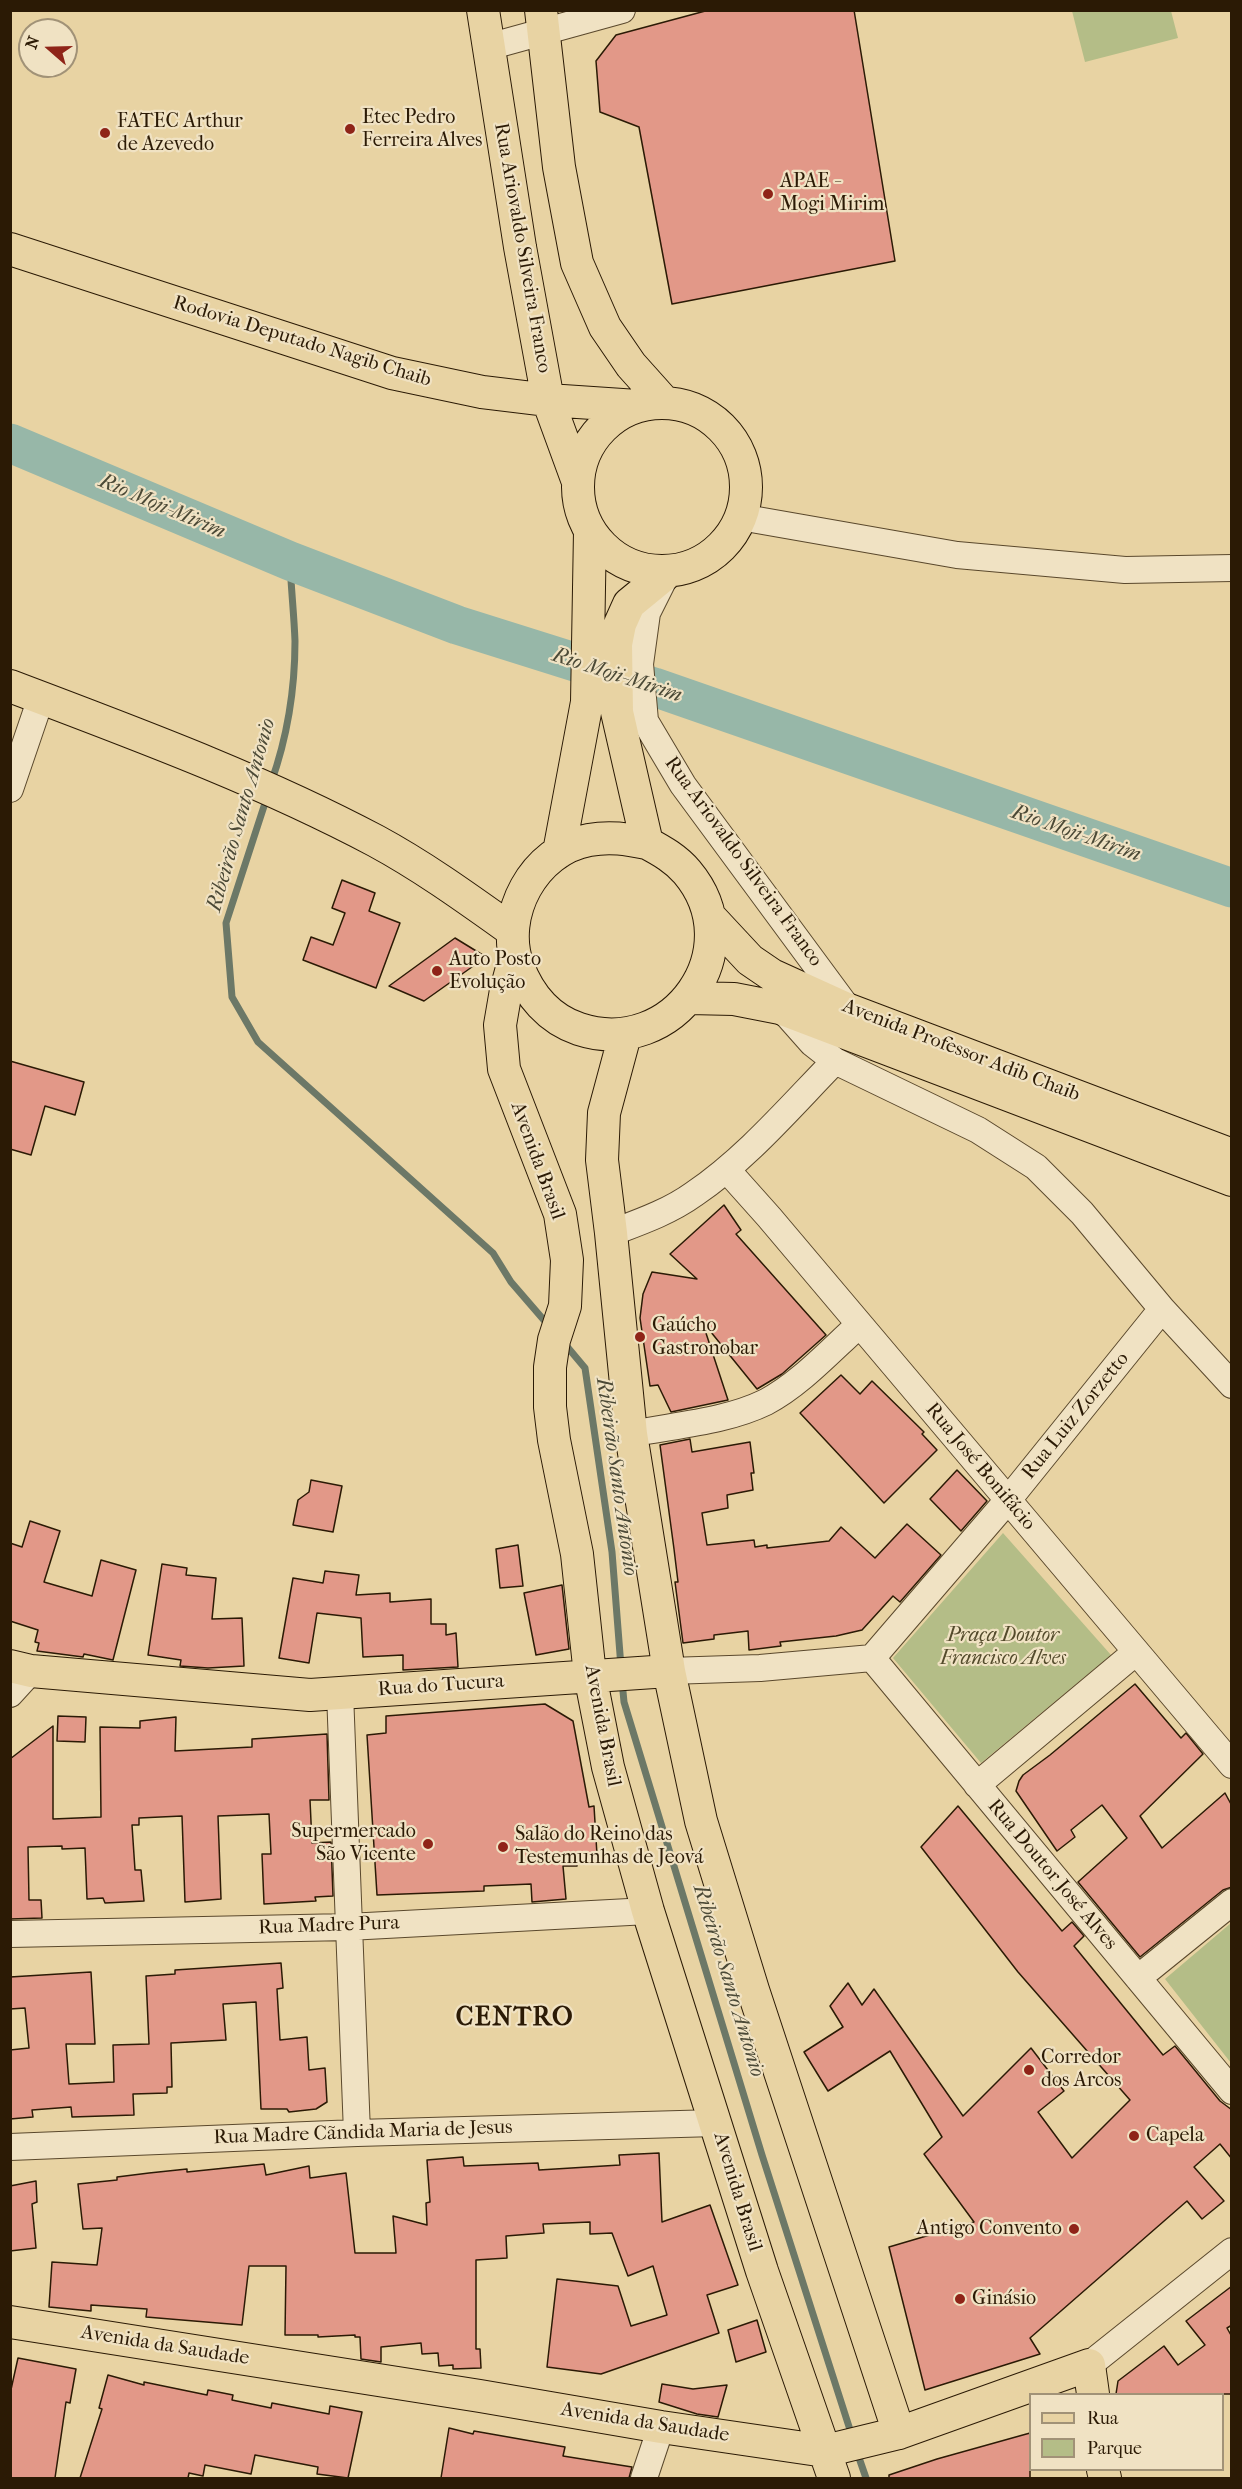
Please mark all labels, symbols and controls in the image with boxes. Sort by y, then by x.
north arrow [18,18,78,78]
text: N [21,33,43,51]
place label: Etec Pedro Ferreira Alves [362,106,482,153]
place label: FATEC Arthur de Azevedo [117,110,243,157]
street label: Rua Ariovaldo Silveira Franco [488,121,556,375]
marker: Etec Pedro Ferreira Alves [343,122,357,136]
marker: FATEC Arthur de Azevedo [98,126,112,140]
place label: APAE - Mogi Mirim [780,170,884,217]
marker: APAE - Mogi Mirim [761,187,775,201]
street label: Rodovia Deputado Nagib Chaib [170,291,434,393]
water label: Rio Moji-Mirim [95,469,229,545]
water label: Rio Moji-Mirim [549,643,685,709]
water label: Ribeirão Santo Antonio [202,715,282,915]
street label: Rua Ariovaldo Silveira Franco [659,752,827,972]
water label: Rio Moji-Mirim [1008,800,1144,868]
place label: Auto Posto Evolução [449,948,541,995]
marker: Auto Posto Evolução [430,964,444,978]
street label: Avenida Professor Adib Chaib [839,995,1083,1107]
street label: Avenida Brasil [505,1099,569,1223]
place label: Gaúcho Gastronobar [652,1314,758,1361]
marker: Gaúcho Gastronobar [633,1330,647,1344]
street label: Rua Luiz Zorzetto [1017,1348,1135,1484]
water label: Ribeirão Santo Antonio [590,1376,642,1578]
street label: Rua José Bonifácio [920,1398,1040,1536]
park label: Praça Doutor Francisco Alves [940,1624,1066,1671]
street label: Avenida Brasil [578,1663,626,1789]
street label: Rua do Tucura [377,1670,505,1702]
street label: Rua Doutor José Alves [982,1795,1122,1955]
place label: Supermercado São Vicente [291,1820,416,1867]
place label: Salão do Reino das Testemunhas de Jeová [515,1823,704,1870]
marker: Supermercado São Vicente [421,1837,435,1851]
marker: Salão do Reino das Testemunhas de Jeová [496,1840,510,1854]
water label: Ribeirão Santo Antonio [687,1882,769,2080]
street label: Rua Madre Pura [258,1912,400,1940]
district label: CENTRO [456,2003,574,2035]
place label: Corredor dos Arcos [1041,2046,1121,2093]
marker: Corredor dos Arcos [1022,2063,1036,2077]
street label: Rua Madre Cãndida Maria de Jesus [213,2116,513,2150]
place label: Capela [1146,2124,1204,2148]
street label: Avenida Brasil [707,2129,767,2255]
marker: Capela [1127,2129,1141,2143]
place label: Antigo Convento [917,2217,1062,2241]
marker: Antigo Convento [1067,2222,1081,2236]
place label: Ginásio [972,2287,1036,2311]
marker: Ginásio [953,2292,967,2306]
street label: Avenida da Saudade [79,2321,251,2371]
legend [1029,2393,1224,2471]
street label: Avenida da Saudade [559,2398,731,2448]
text: Rua [1087,2408,1118,2429]
text: Parque [1087,2438,1142,2459]

